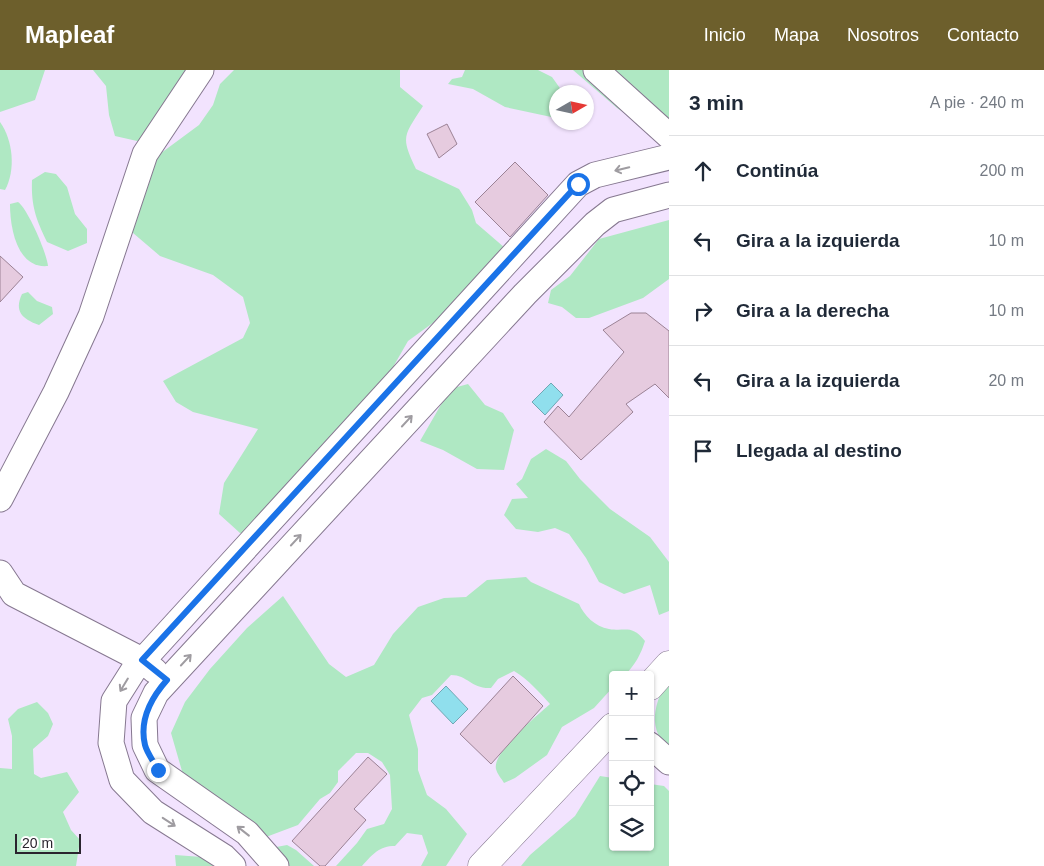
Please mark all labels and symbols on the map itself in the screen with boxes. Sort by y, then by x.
north arrow [549,85,594,130]
one-way arrow [614,165,630,174]
route start [567,173,590,196]
one-way arrow [401,415,413,428]
one-way arrow [290,534,302,547]
one-way arrow [180,653,192,666]
one-way arrow [119,677,129,691]
route end [147,759,170,782]
one-way arrow [162,816,176,827]
one-way arrow [237,825,250,836]
scale bar [15,831,81,854]

